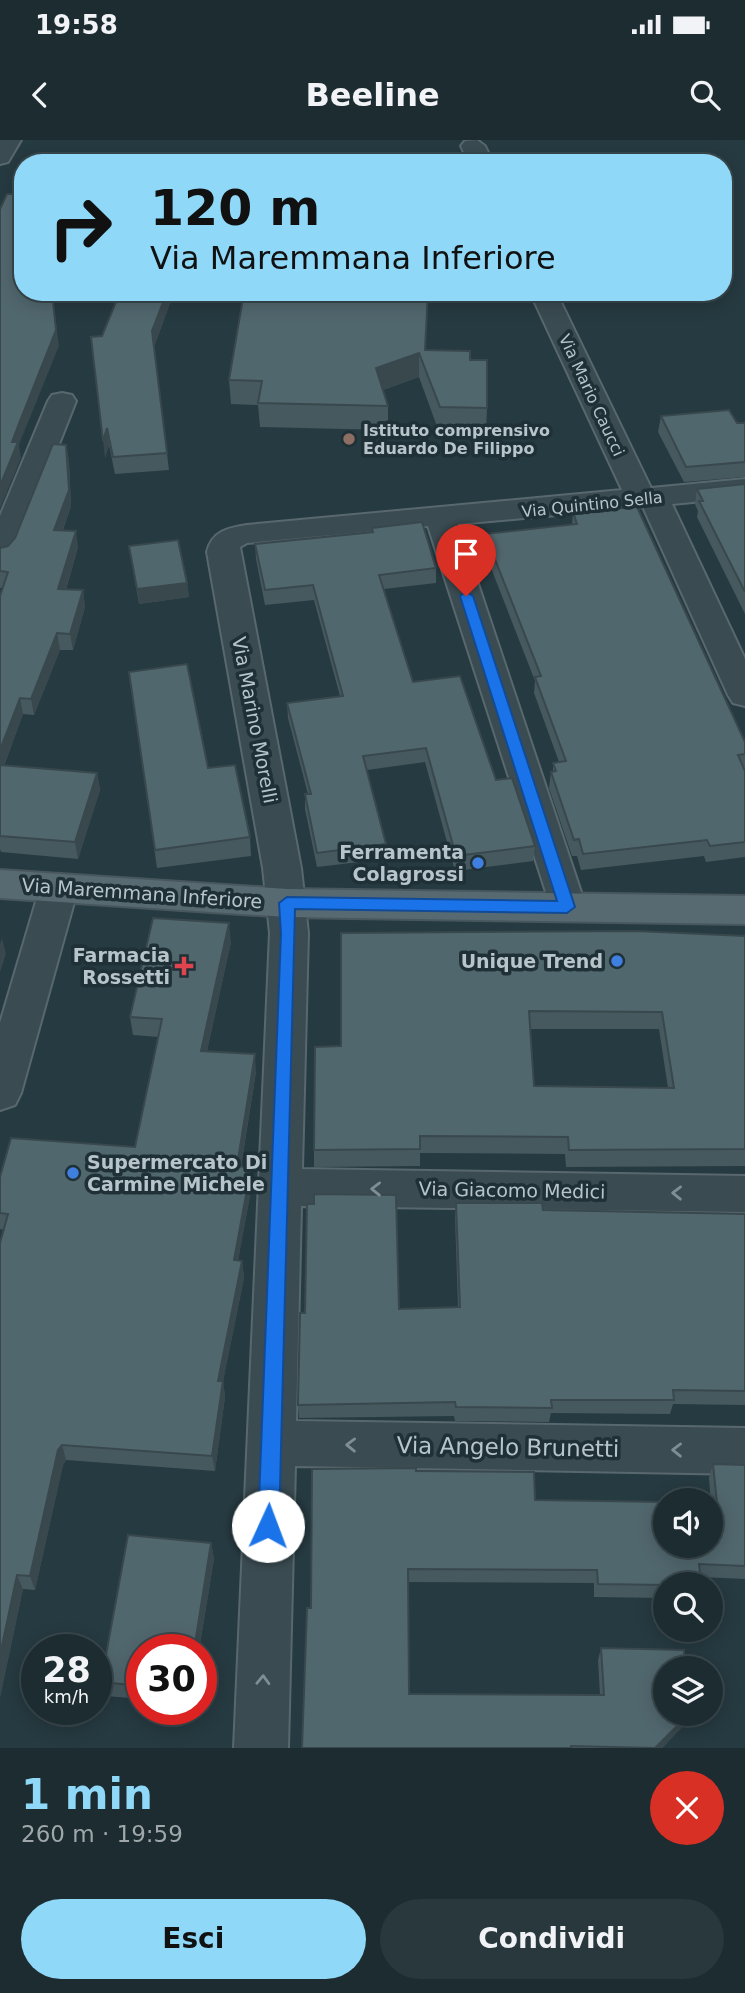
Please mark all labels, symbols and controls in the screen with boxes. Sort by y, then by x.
text: 19:58 [35,10,118,40]
icon: back [21,76,59,114]
text: Beeline [305,76,440,114]
icon: search [686,76,724,114]
text: 120 m [150,180,320,237]
icon: right [35,182,126,273]
text: Via Maremmana Inferiore [150,239,556,277]
street label: Via Mario Caucci [555,331,628,459]
place label: Istituto comprensivo Eduardo De Filippo [363,421,550,458]
marker: Istituto comprensivo Eduardo De Filippo [341,431,357,447]
street label: Via Quintino Sella [521,488,664,521]
pin [436,524,496,596]
icon: arrive [447,535,485,573]
street label: Via Marino Morelli [228,635,282,805]
place label: Ferramenta Colagrossi [339,841,464,885]
marker: Ferramenta Colagrossi [470,855,486,871]
street label: Via Maremmana Inferiore [21,874,263,912]
place label: Farmacia Rossetti [73,944,170,988]
place label: Unique Trend [461,950,603,972]
marker: Unique Trend [609,953,625,969]
marker: Farmacia Rossetti [176,958,192,974]
place label: Supermercato Di Carmine Michele [87,1151,267,1195]
marker: Supermercato Di Carmine Michele [65,1165,81,1181]
street label: Via Giacomo Medici [419,1177,605,1203]
one-way arrow [370,1181,381,1196]
one-way arrow [671,1185,682,1200]
street label: Via Angelo Brunetti [396,1432,620,1462]
one-way arrow [346,1437,357,1452]
one-way arrow [671,1442,682,1458]
map controls [653,1488,723,1726]
button: sound [653,1488,723,1558]
position arrow [231,1489,305,1563]
button: search [653,1572,723,1642]
speed limit sign: 30 [126,1634,217,1725]
text: 28 [42,1650,91,1690]
button: layers [653,1656,723,1726]
one-way arrow [255,1674,271,1685]
text: km/h [44,1686,89,1707]
text: 1 min [21,1770,153,1819]
button: close [650,1771,724,1845]
text: 260 m · 19:59 [21,1821,183,1847]
button: Esci [21,1899,366,1979]
button: Condividi [380,1899,724,1979]

